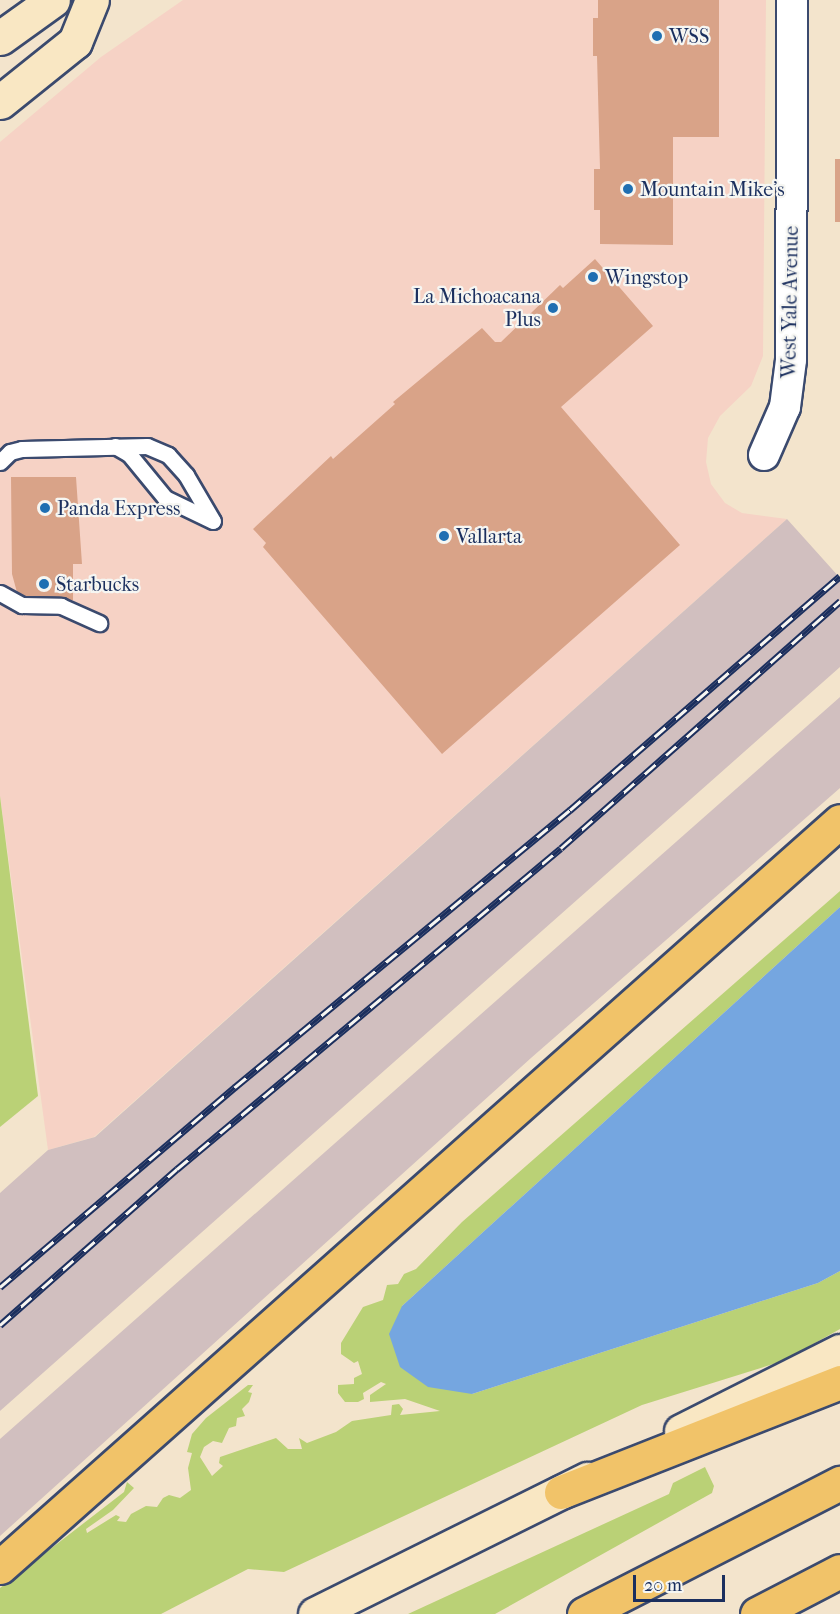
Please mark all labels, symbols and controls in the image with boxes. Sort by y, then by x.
place label: WSS [669,24,709,48]
marker: WSS [650,29,664,43]
place label: Mountain Mike's [640,177,785,201]
marker: Mountain Mike's [621,182,635,196]
street label: West Yale Avenue [777,226,803,378]
place label: Wingstop [605,265,688,289]
marker: Wingstop [586,270,600,284]
place label: La Michoacana Plus [413,284,541,331]
marker: La Michoacana Plus [546,301,560,315]
place label: Panda Express [57,496,180,520]
marker: Panda Express [38,501,52,515]
place label: Vallarta [456,524,522,548]
marker: Vallarta [437,529,451,543]
place label: Starbucks [56,572,139,596]
marker: Starbucks [37,577,51,591]
scale bar [636,1563,728,1601]
text: 20 m [644,1575,682,1596]

